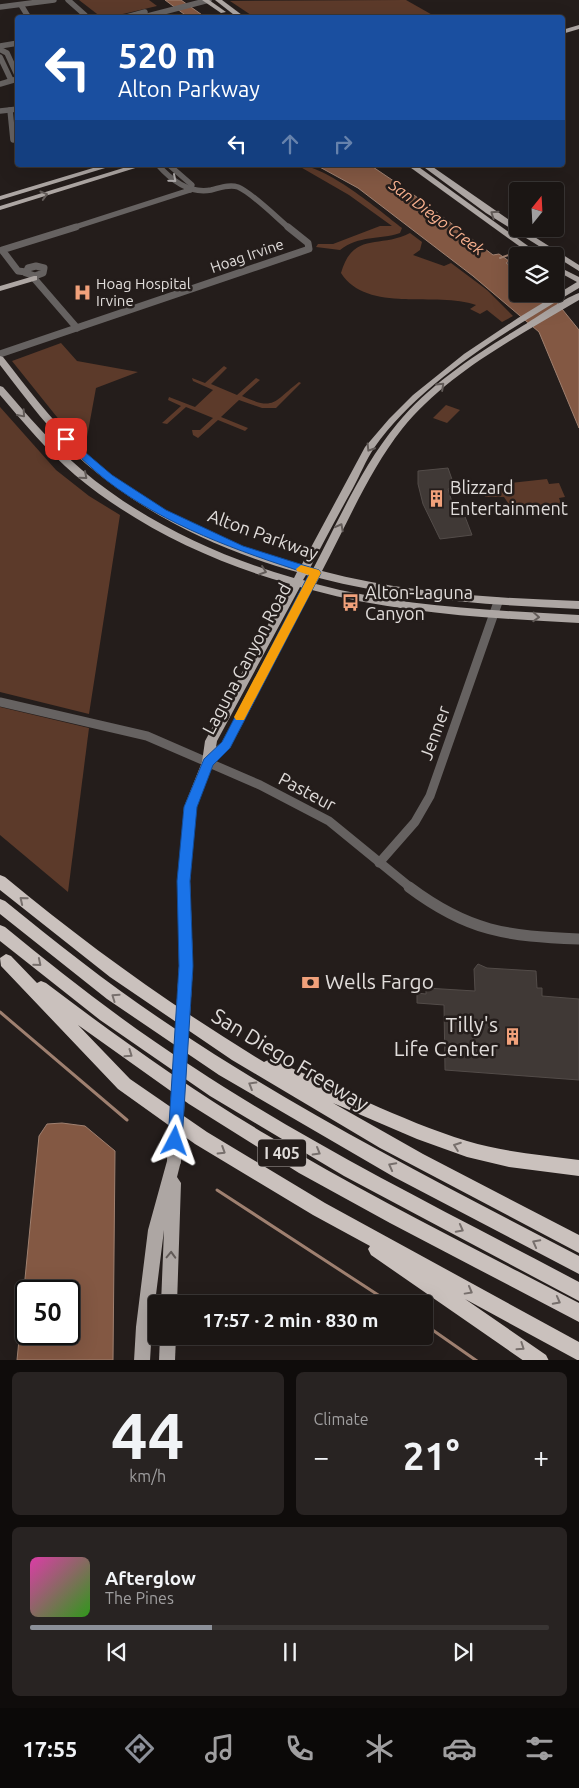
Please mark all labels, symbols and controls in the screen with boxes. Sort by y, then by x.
icon: left [35,35,100,100]
text: 520 m [118,35,216,75]
text: Alton Parkway [118,76,260,101]
icon: left [223,130,251,158]
icon: ahead [276,130,304,158]
icon: right [329,130,357,158]
one-way arrow [167,173,176,182]
water label: San Diego Creek [385,175,489,259]
north arrow [509,182,564,238]
map controls [509,182,564,302]
one-way arrow [39,190,48,200]
one-way arrow [490,211,499,220]
street label: Hoag Irvine [208,235,286,276]
button: layers [509,247,564,302]
place label: Hoag Hospital Irvine [96,275,191,309]
hospital icon: Hoag Hospital Irvine [72,283,92,303]
one-way arrow [435,383,444,392]
one-way arrow [16,409,25,418]
pin [45,418,87,460]
icon: arrive [52,425,80,453]
one-way arrow [367,443,376,452]
one-way arrow [78,470,87,479]
place label: Blizzard Entertainment [450,477,568,518]
building icon: Blizzard Entertainment [426,488,446,508]
street label: Alton Parkway [205,505,322,563]
one-way arrow [334,523,344,532]
one-way arrow [258,566,266,576]
street label: Laguna Canyon Road [198,580,294,737]
place label: Alton-Laguna Canyon [365,582,473,623]
bus stop icon: Alton-Laguna Canyon [341,593,361,613]
one-way arrow [533,611,541,622]
street label: Jenner [415,703,453,762]
street label: Pasteur [276,768,340,815]
one-way arrow [20,898,29,906]
one-way arrow [32,957,41,966]
place label: Wells Fargo [325,969,434,993]
bank icon: Wells Fargo [301,972,321,992]
one-way arrow [112,994,121,1003]
street label: San Diego Freeway [208,1003,373,1115]
place label: Tilly's Life Center [394,1012,498,1060]
building icon: Tilly's Life Center [502,1027,522,1047]
one-way arrow [123,1048,132,1057]
one-way arrow [248,1082,257,1092]
position arrow [148,1114,200,1166]
road number: I 405 [258,1140,306,1166]
one-way arrow [454,1141,462,1151]
one-way arrow [216,1144,225,1154]
one-way arrow [311,1145,320,1155]
one-way arrow [389,1162,398,1172]
one-way arrow [455,1222,464,1232]
one-way arrow [532,1239,541,1249]
one-way arrow [165,1251,176,1259]
speed limit sign: 50 [15,1280,80,1345]
one-way arrow [464,1285,473,1295]
one-way arrow [552,1295,561,1305]
text: 17:57 · 2 min · 830 m [203,1309,378,1331]
one-way arrow [516,1341,525,1351]
text: 44 [111,1398,184,1471]
text: Climate [314,1410,369,1428]
text: 21° [403,1435,459,1477]
text: − [314,1441,329,1472]
text: + [533,1441,549,1472]
text: km/h [129,1467,166,1485]
text: Afterglow [105,1567,196,1589]
text: The Pines [105,1589,174,1607]
icon: previous [103,1638,131,1666]
icon: pause [276,1638,304,1666]
icon: next [449,1638,477,1666]
icon: directions [122,1731,157,1766]
icon: music [202,1731,237,1766]
icon: phone [282,1731,317,1766]
icon: climate [362,1731,397,1766]
icon: car [442,1731,477,1766]
icon: filters [522,1731,557,1766]
text: 17:55 [22,1736,77,1761]

